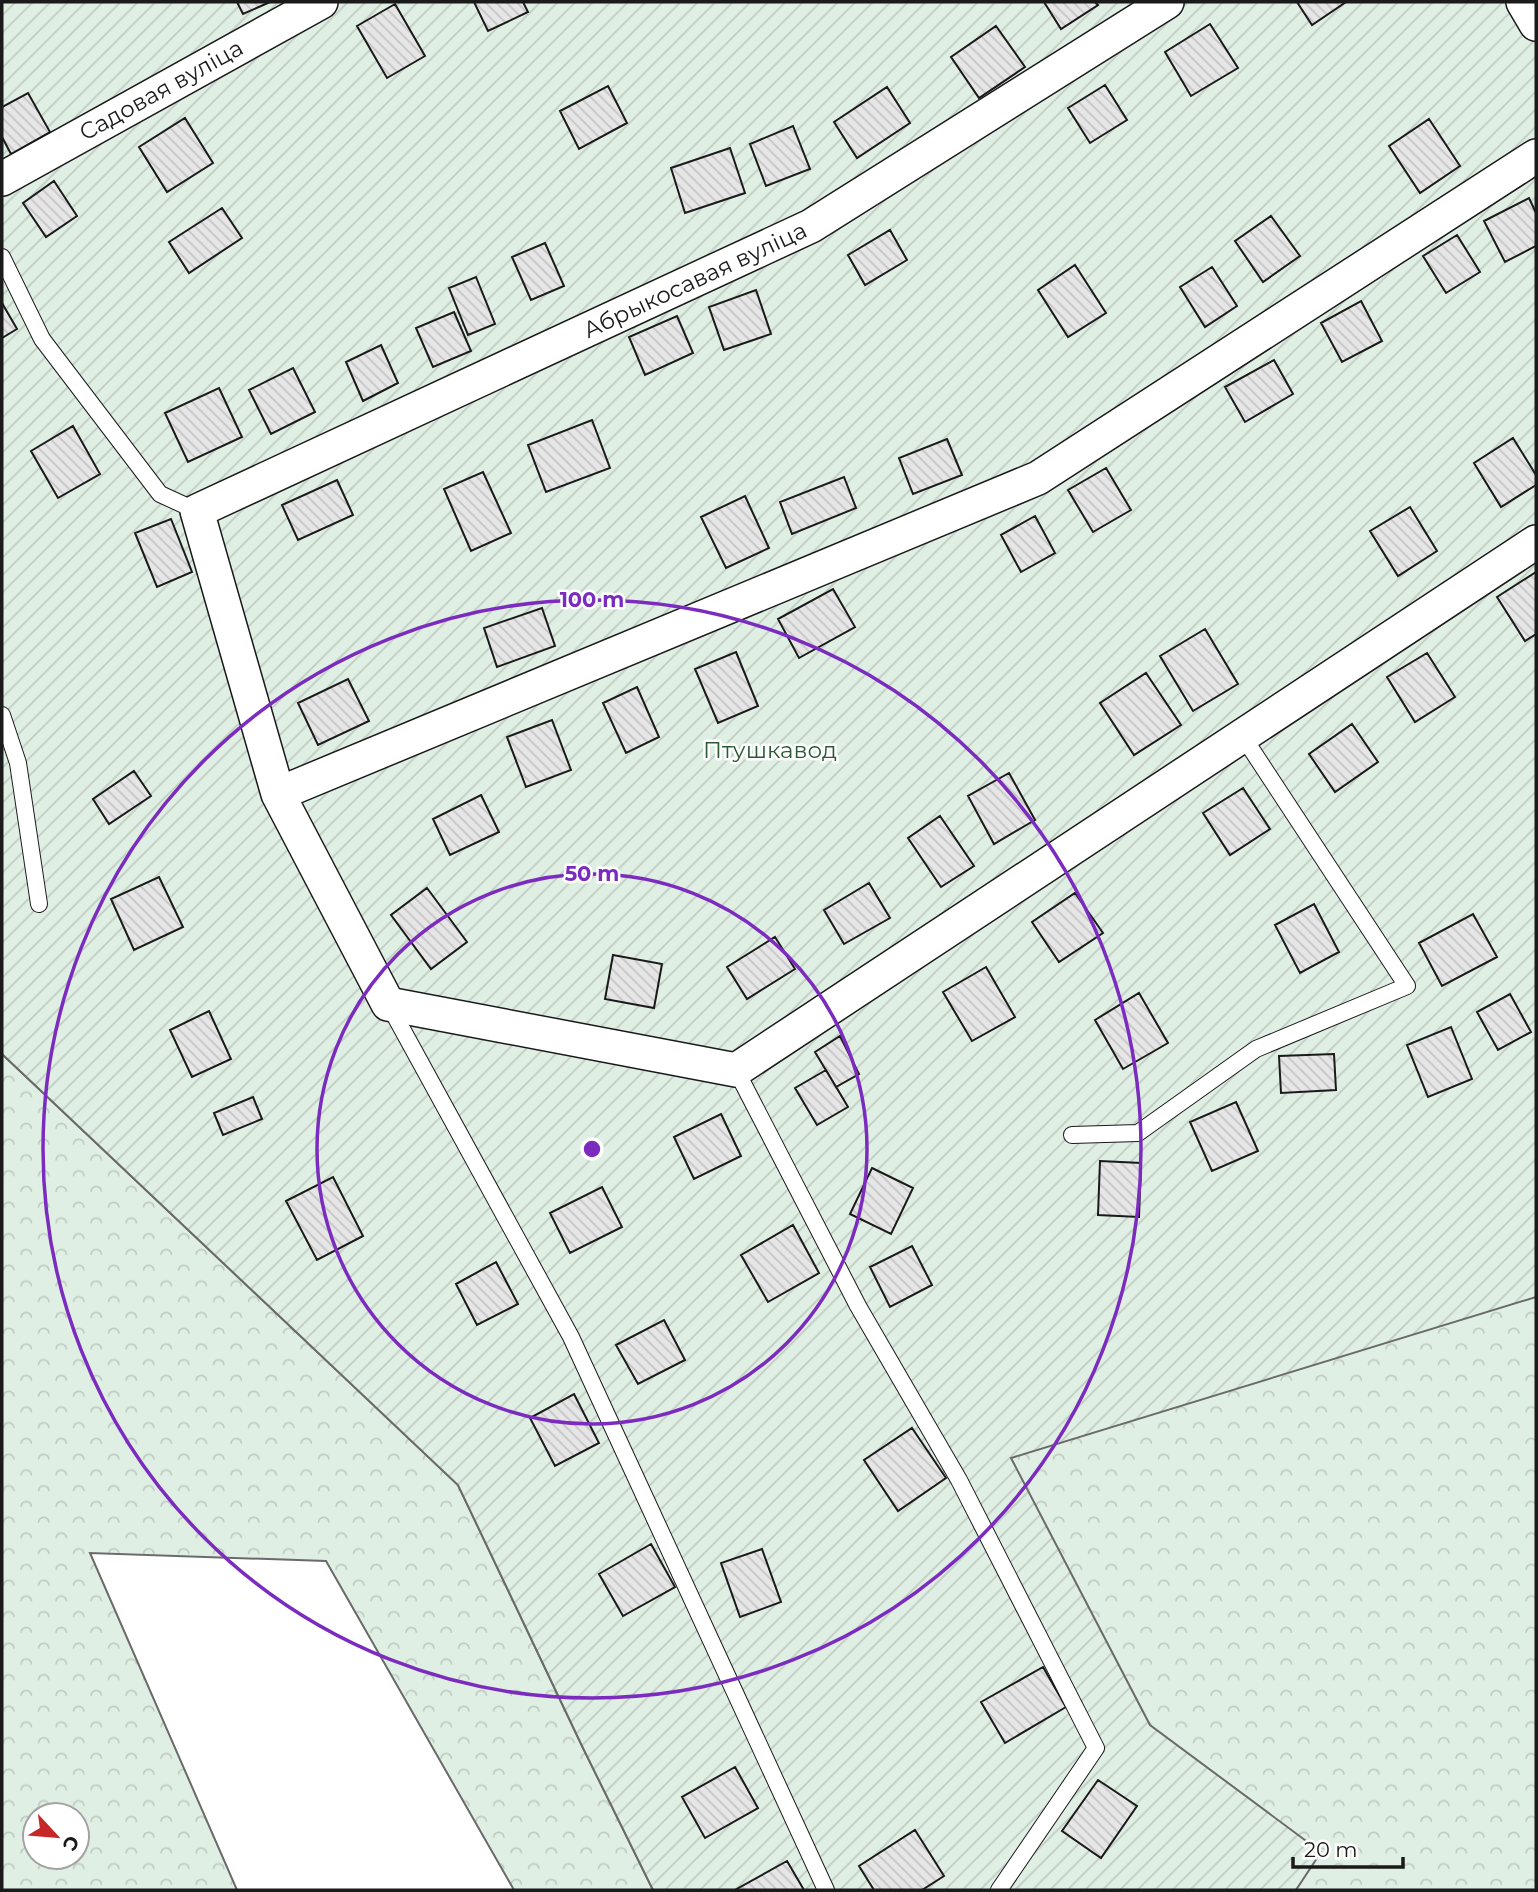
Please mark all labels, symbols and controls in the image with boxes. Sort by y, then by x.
street label: Садовая вуліца [74,33,248,147]
street label: Абрыкосавая вуліца [579,216,811,344]
text: 100 m [560,587,624,612]
park label: Птушкавод [703,736,837,764]
text: 50 m [565,861,619,886]
centre of rings [580,1137,604,1161]
north arrow [21,1801,91,1871]
scale bar [1293,1826,1403,1870]
text: С [57,1832,84,1855]
text: 20 m [1304,1837,1358,1862]

